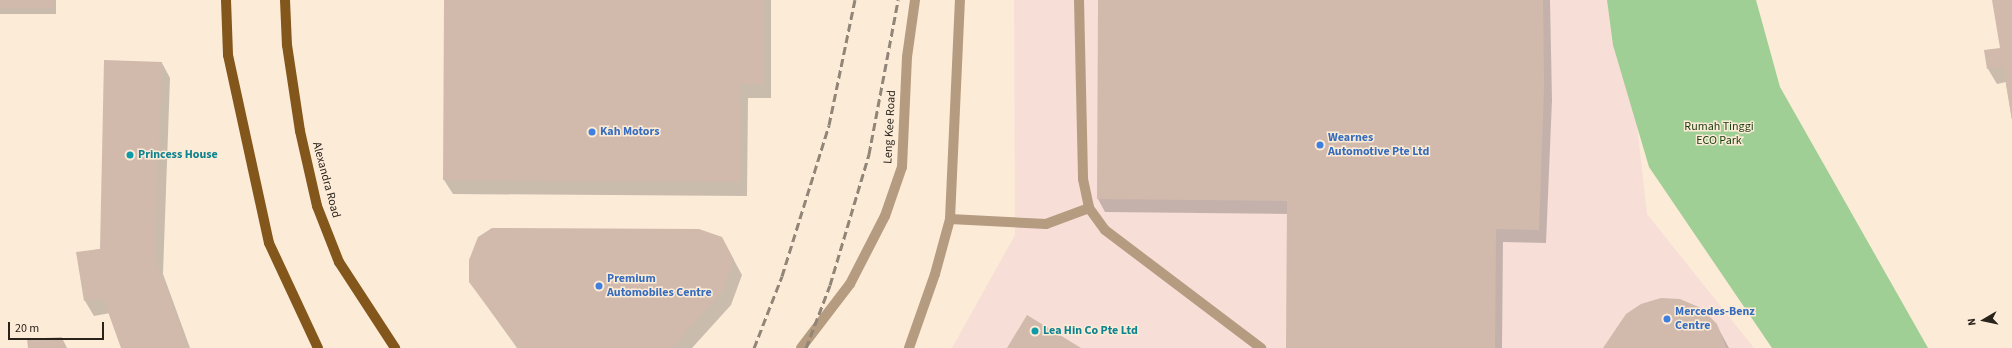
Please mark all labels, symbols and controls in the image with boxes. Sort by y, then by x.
street label: Leng Kee Road [881,90,899,164]
park label: Rumah Tinggi ECO Park [1684,120,1754,148]
place label: Kah Motors [600,125,659,139]
marker: Kah Motors [587,127,597,137]
place label: Wearnes Automotive Pte Ltd [1328,131,1429,159]
street label: Alexandra Road [309,140,343,220]
marker: Wearnes Automotive Pte Ltd [1315,140,1325,150]
place label: Princess House [138,148,218,162]
marker: Princess House [125,150,135,160]
place label: Premium Automobiles Centre [607,272,712,300]
marker: Premium Automobiles Centre [594,281,604,291]
north arrow [1964,300,2004,340]
place label: Mercedes-Benz Centre [1675,305,1755,333]
scale bar [10,314,106,340]
marker: Mercedes-Benz Centre [1662,314,1672,324]
text: N [1964,317,1980,327]
text: 20 m [15,320,39,337]
place label: Lea Hin Co Pte Ltd [1043,324,1138,338]
marker: Lea Hin Co Pte Ltd [1030,326,1040,336]

